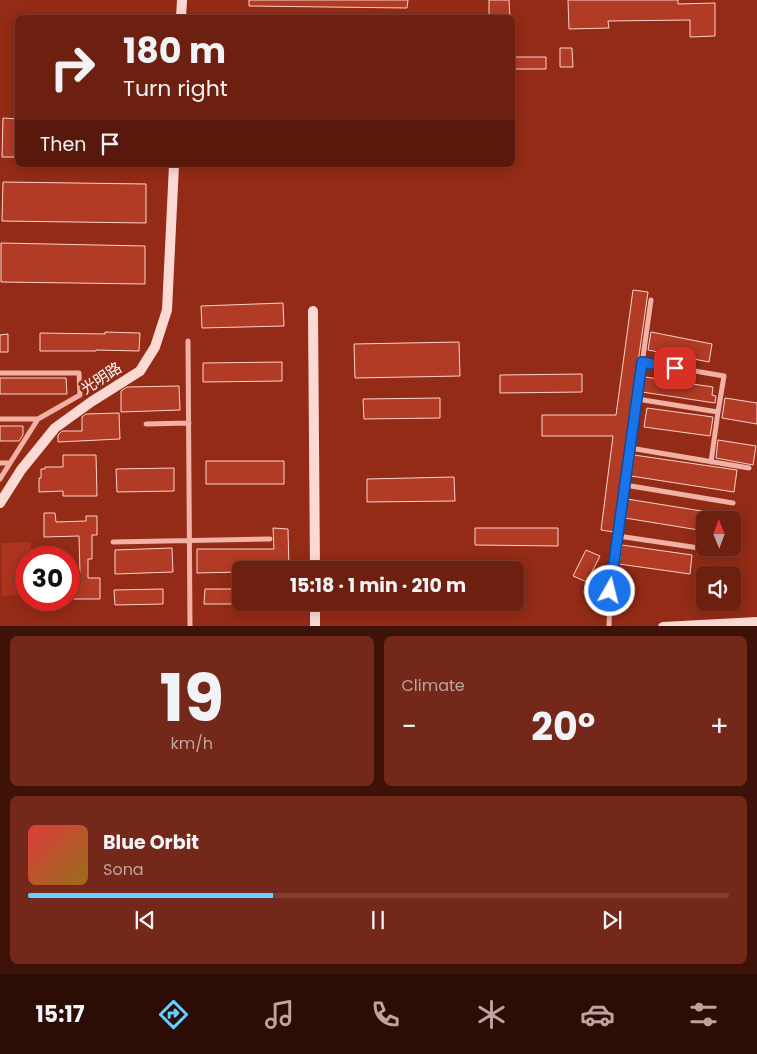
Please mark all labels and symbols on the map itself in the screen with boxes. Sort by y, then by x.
pin [654,347,696,389]
street label: 光明路 [76,357,126,399]
north arrow [696,511,741,556]
speed limit sign: 30 [15,546,80,611]
position arrow [583,564,635,616]

